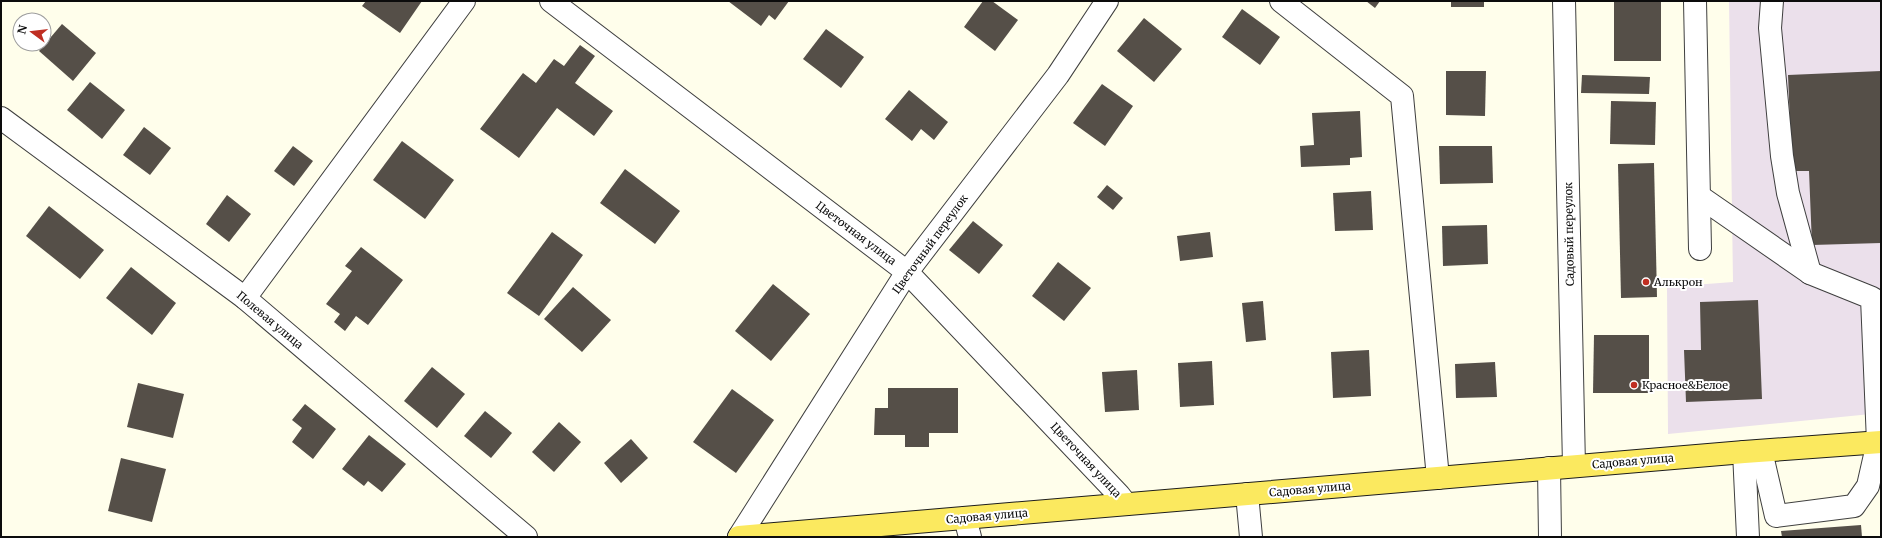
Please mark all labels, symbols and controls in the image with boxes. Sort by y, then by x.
north arrow [12,12,52,52]
text: N [14,23,30,35]
street label: Садовый переулок [1561,182,1577,286]
street label: Цветочный переулок [889,191,971,297]
street label: Цветочная улица [813,198,899,268]
place label: Алькрон [1653,275,1703,289]
marker: Алькрон [1641,277,1651,287]
street label: Полевая улица [234,288,306,352]
place label: Красное&Белое [1642,378,1728,392]
marker: Красное&Белое [1629,380,1639,390]
street label: Цветочная улица [1048,420,1124,500]
street label: Садовая улица [1592,450,1674,472]
street label: Садовая улица [1269,478,1351,500]
street label: Садовая улица [946,505,1028,527]

